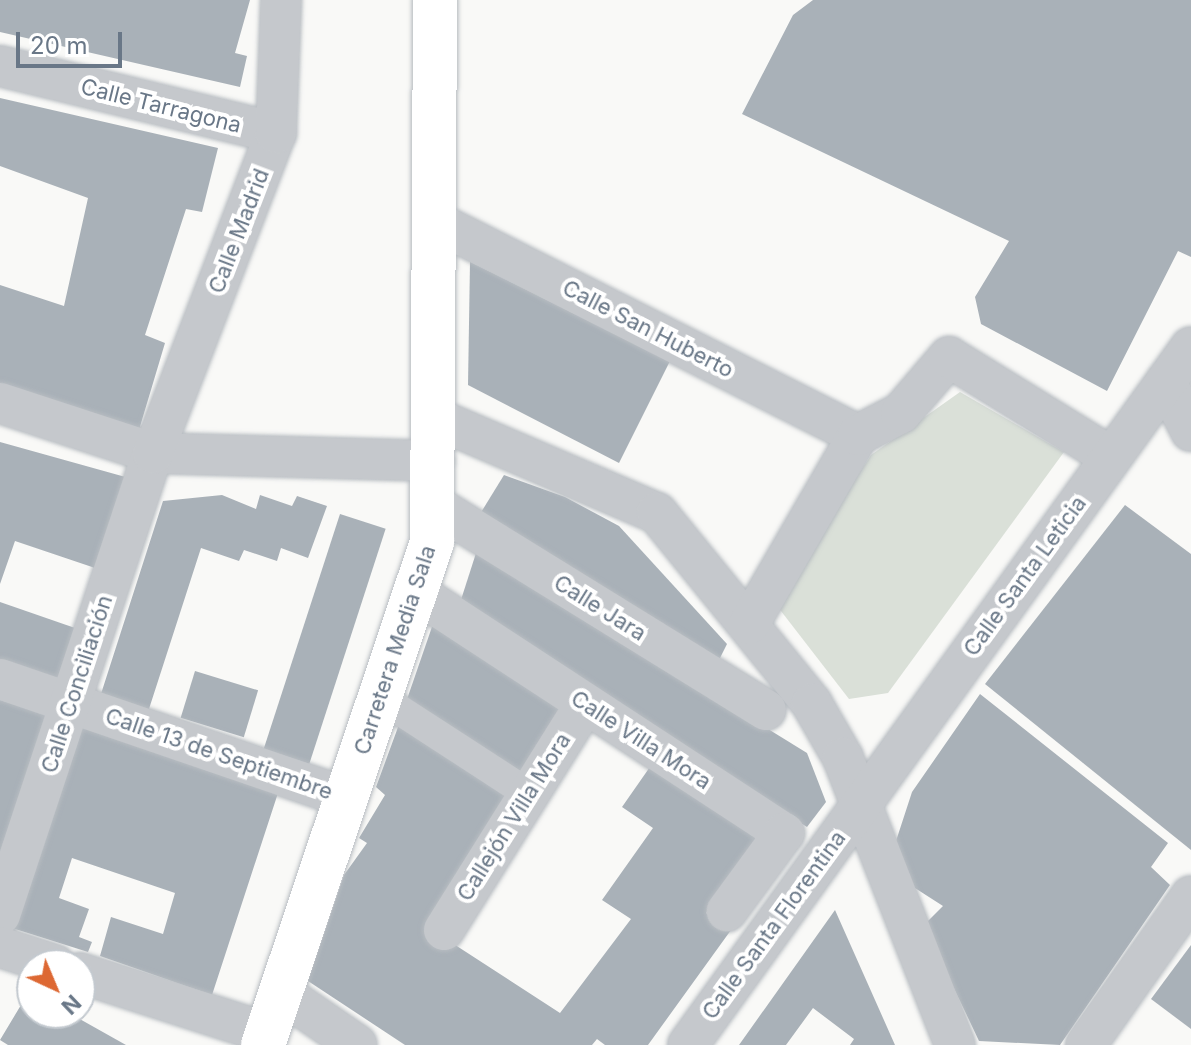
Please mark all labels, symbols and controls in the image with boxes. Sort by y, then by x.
scale bar [20,16,126,66]
text: 20 m [30,31,88,60]
street label: Calle Tarragona [78,73,244,139]
street label: Calle Madrid [203,165,275,297]
street label: Calle San Huberto [558,275,738,383]
street label: Calle Santa Leticia [958,491,1092,661]
street label: Carretera Media Sala [349,542,441,758]
street label: Calle Jara [549,569,651,647]
street label: Calle Conciliación [36,592,118,776]
street label: Calle Villa Mora [566,685,716,795]
street label: Calle 13 de Septiembre [102,703,336,805]
street label: Callejón Villa Mora [452,728,576,906]
street label: Calle Santa Florentina [697,826,851,1024]
north arrow [16,949,96,1029]
text: N [56,990,86,1020]

